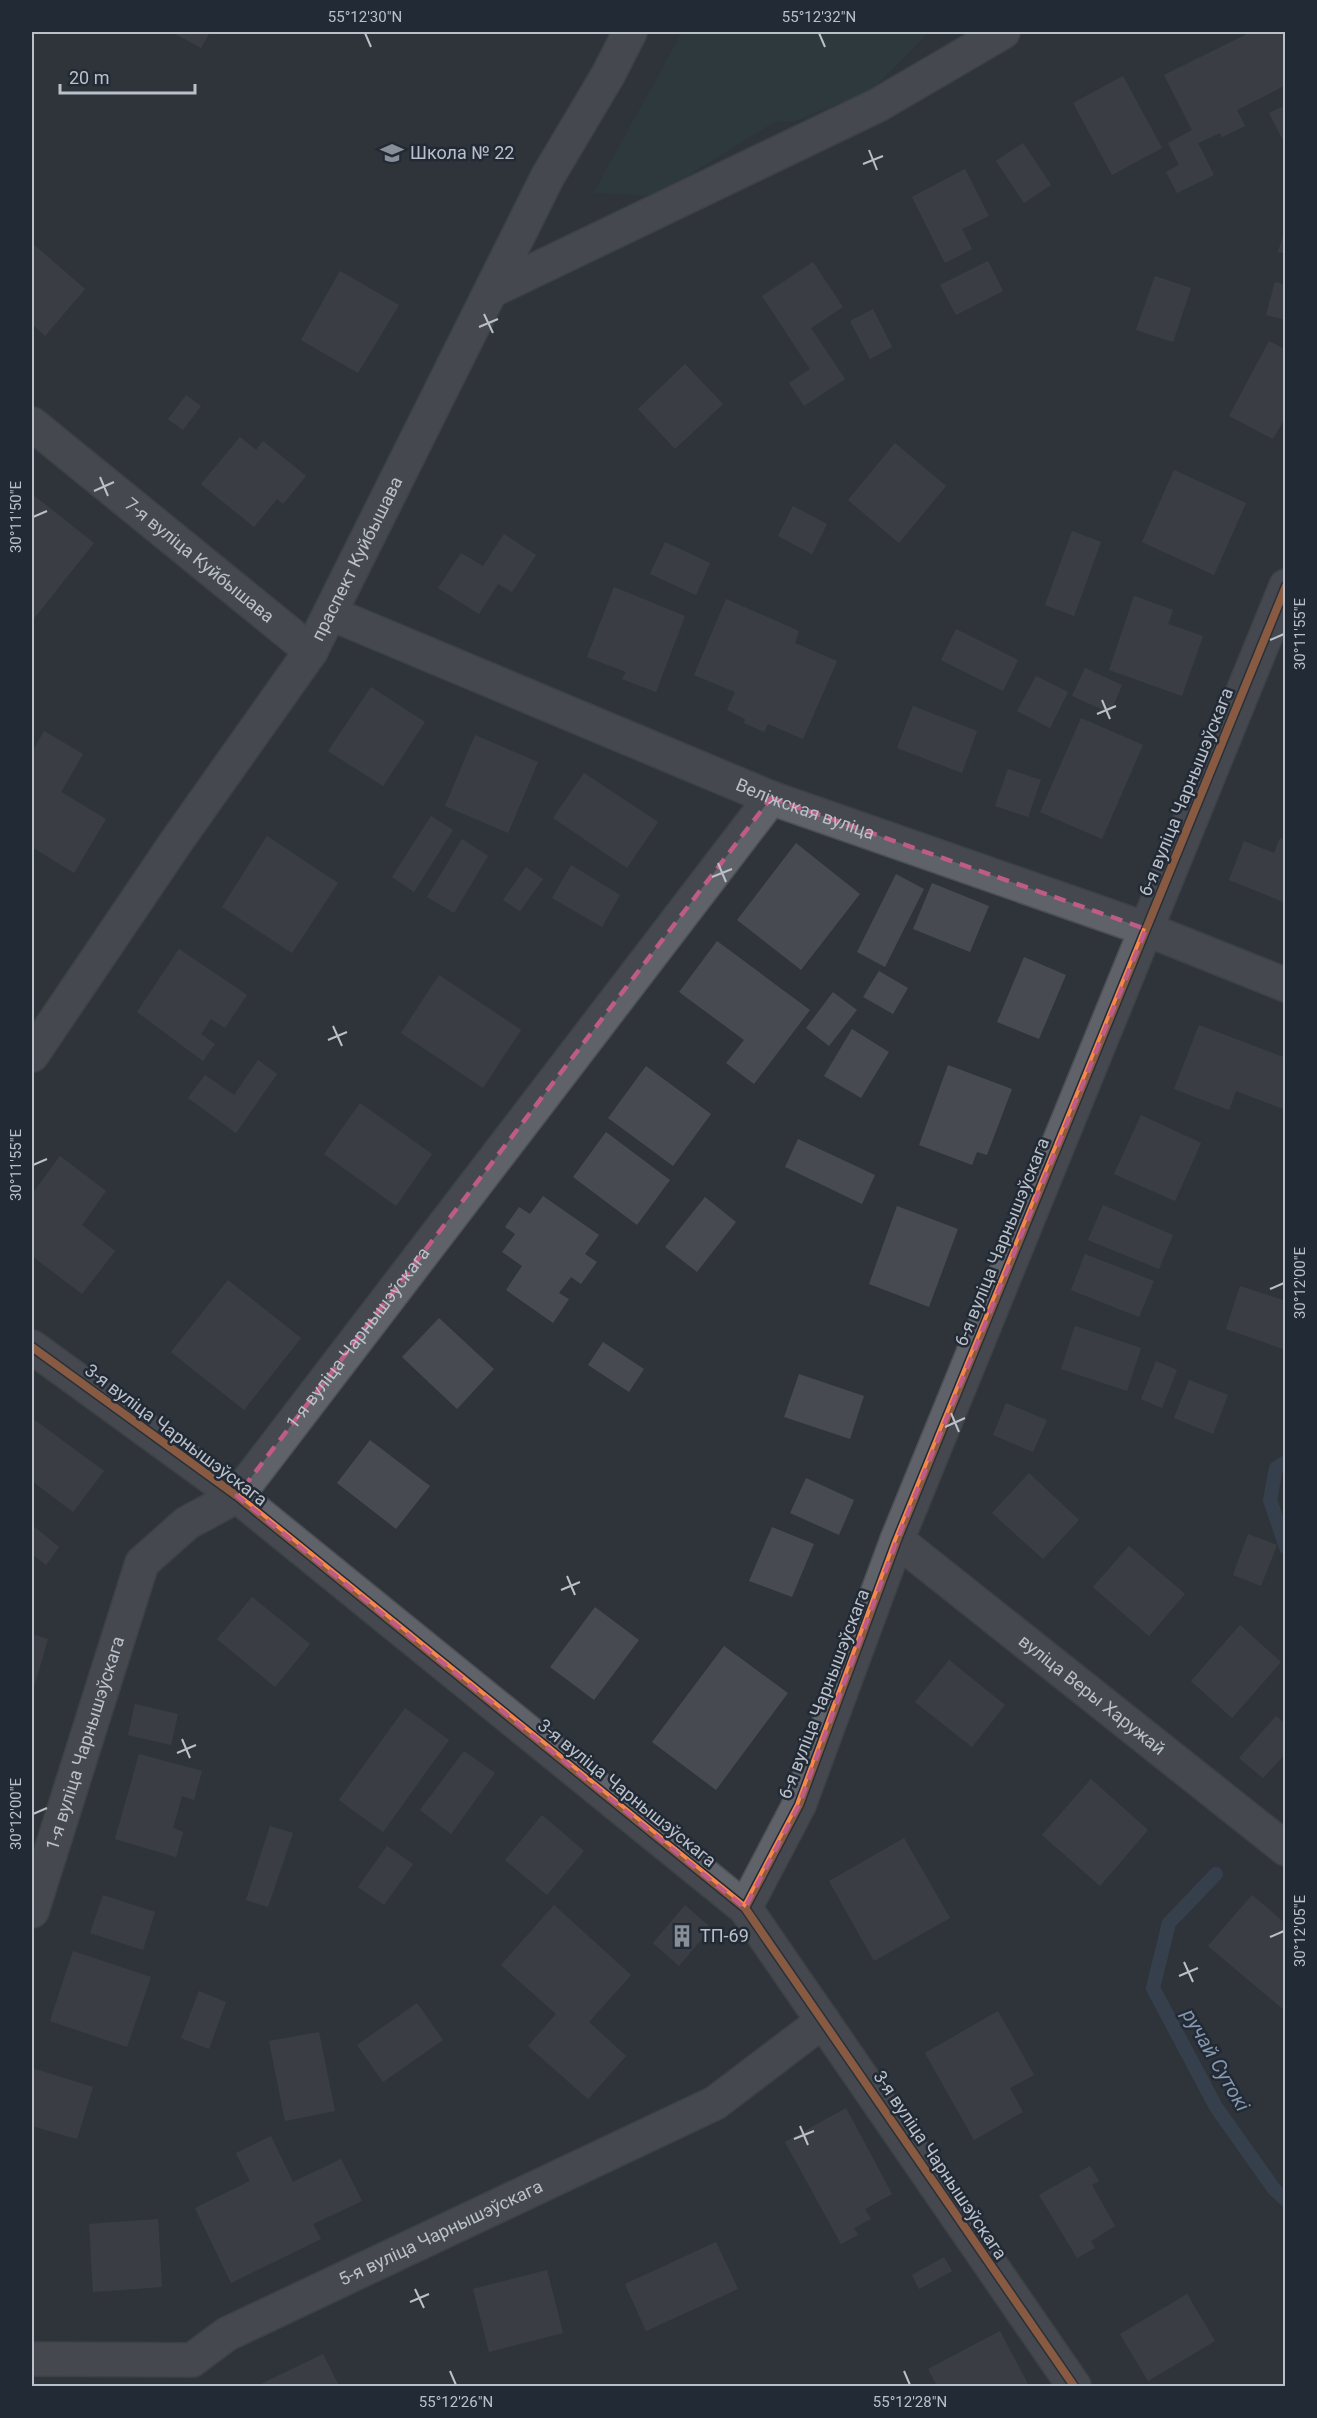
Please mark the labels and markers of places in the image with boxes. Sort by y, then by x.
school or university icon: Школа № 22 [379,140,405,166]
place label: Школа № 22 [410,142,514,163]
building icon: ТП-69 [669,1923,695,1949]
place label: ТП-69 [700,1925,749,1946]

